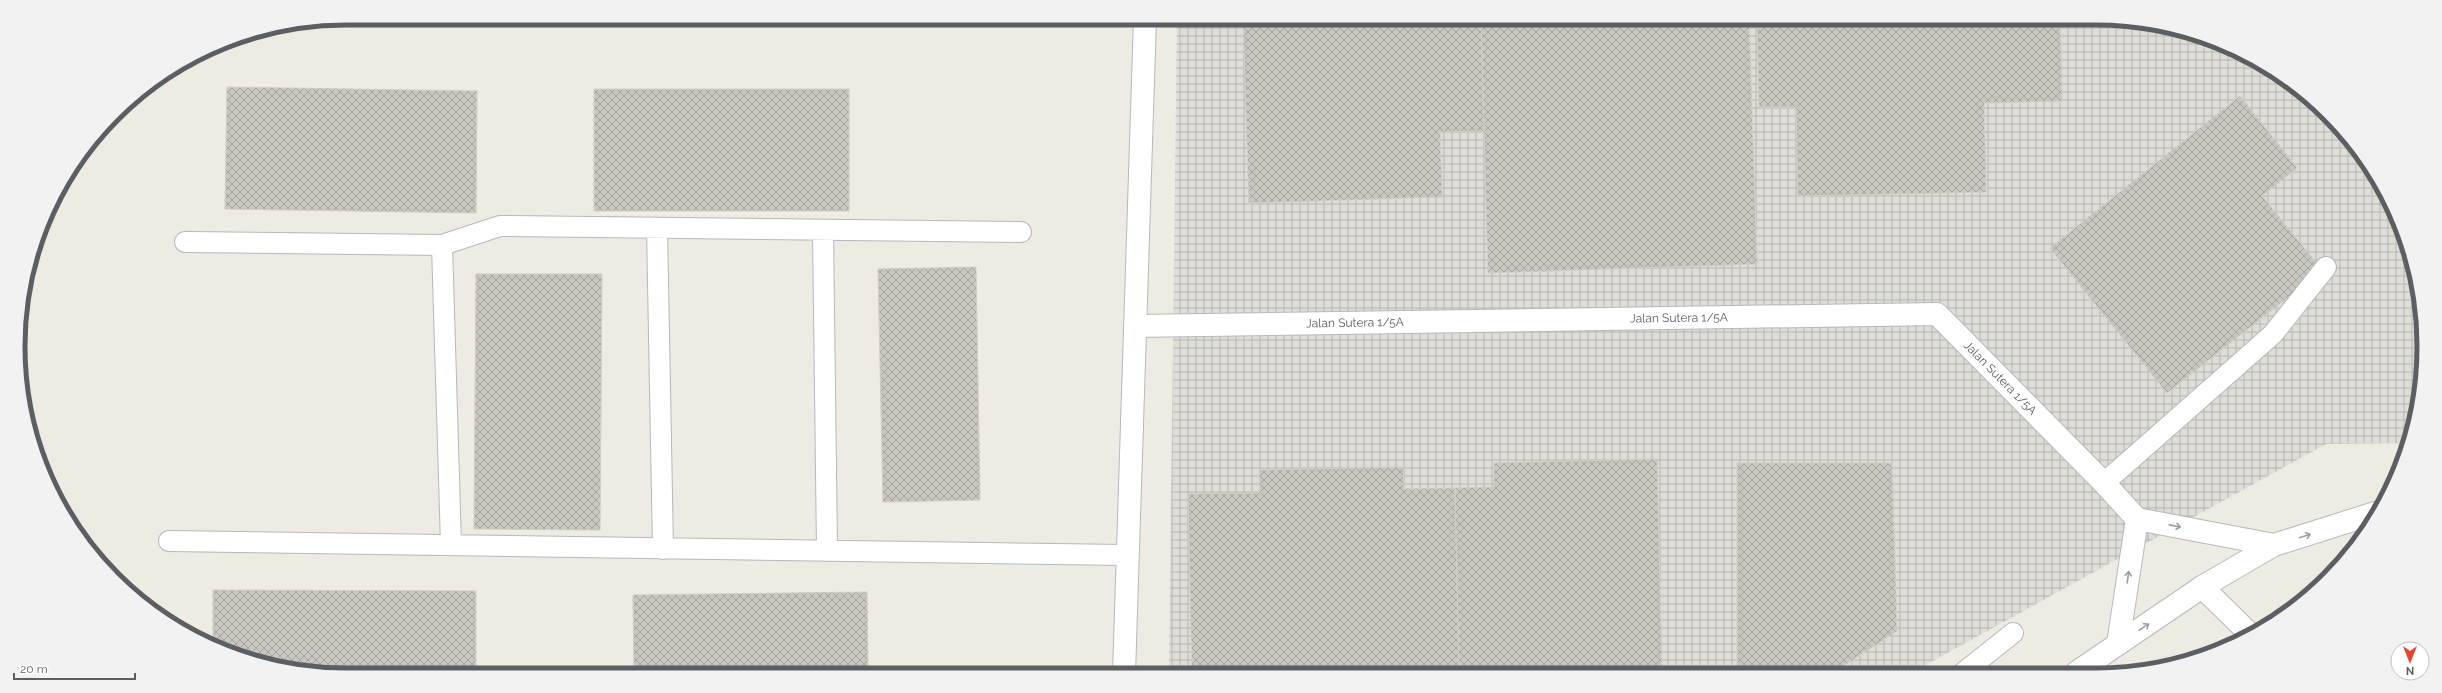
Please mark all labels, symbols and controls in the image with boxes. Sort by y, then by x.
street label: Jalan Sutera 1/5A [1630,310,1728,326]
street label: Jalan Sutera 1/5A [1306,315,1404,330]
street label: Jalan Sutera 1/5A [1961,338,2040,418]
one-way arrow [2168,522,2181,530]
one-way arrow [2298,531,2310,539]
one-way arrow [2124,571,2132,584]
one-way arrow [2138,623,2149,631]
north arrow [2390,641,2430,681]
scale bar [14,655,135,681]
text: 20 m [20,662,48,676]
text: N [2406,664,2414,677]

